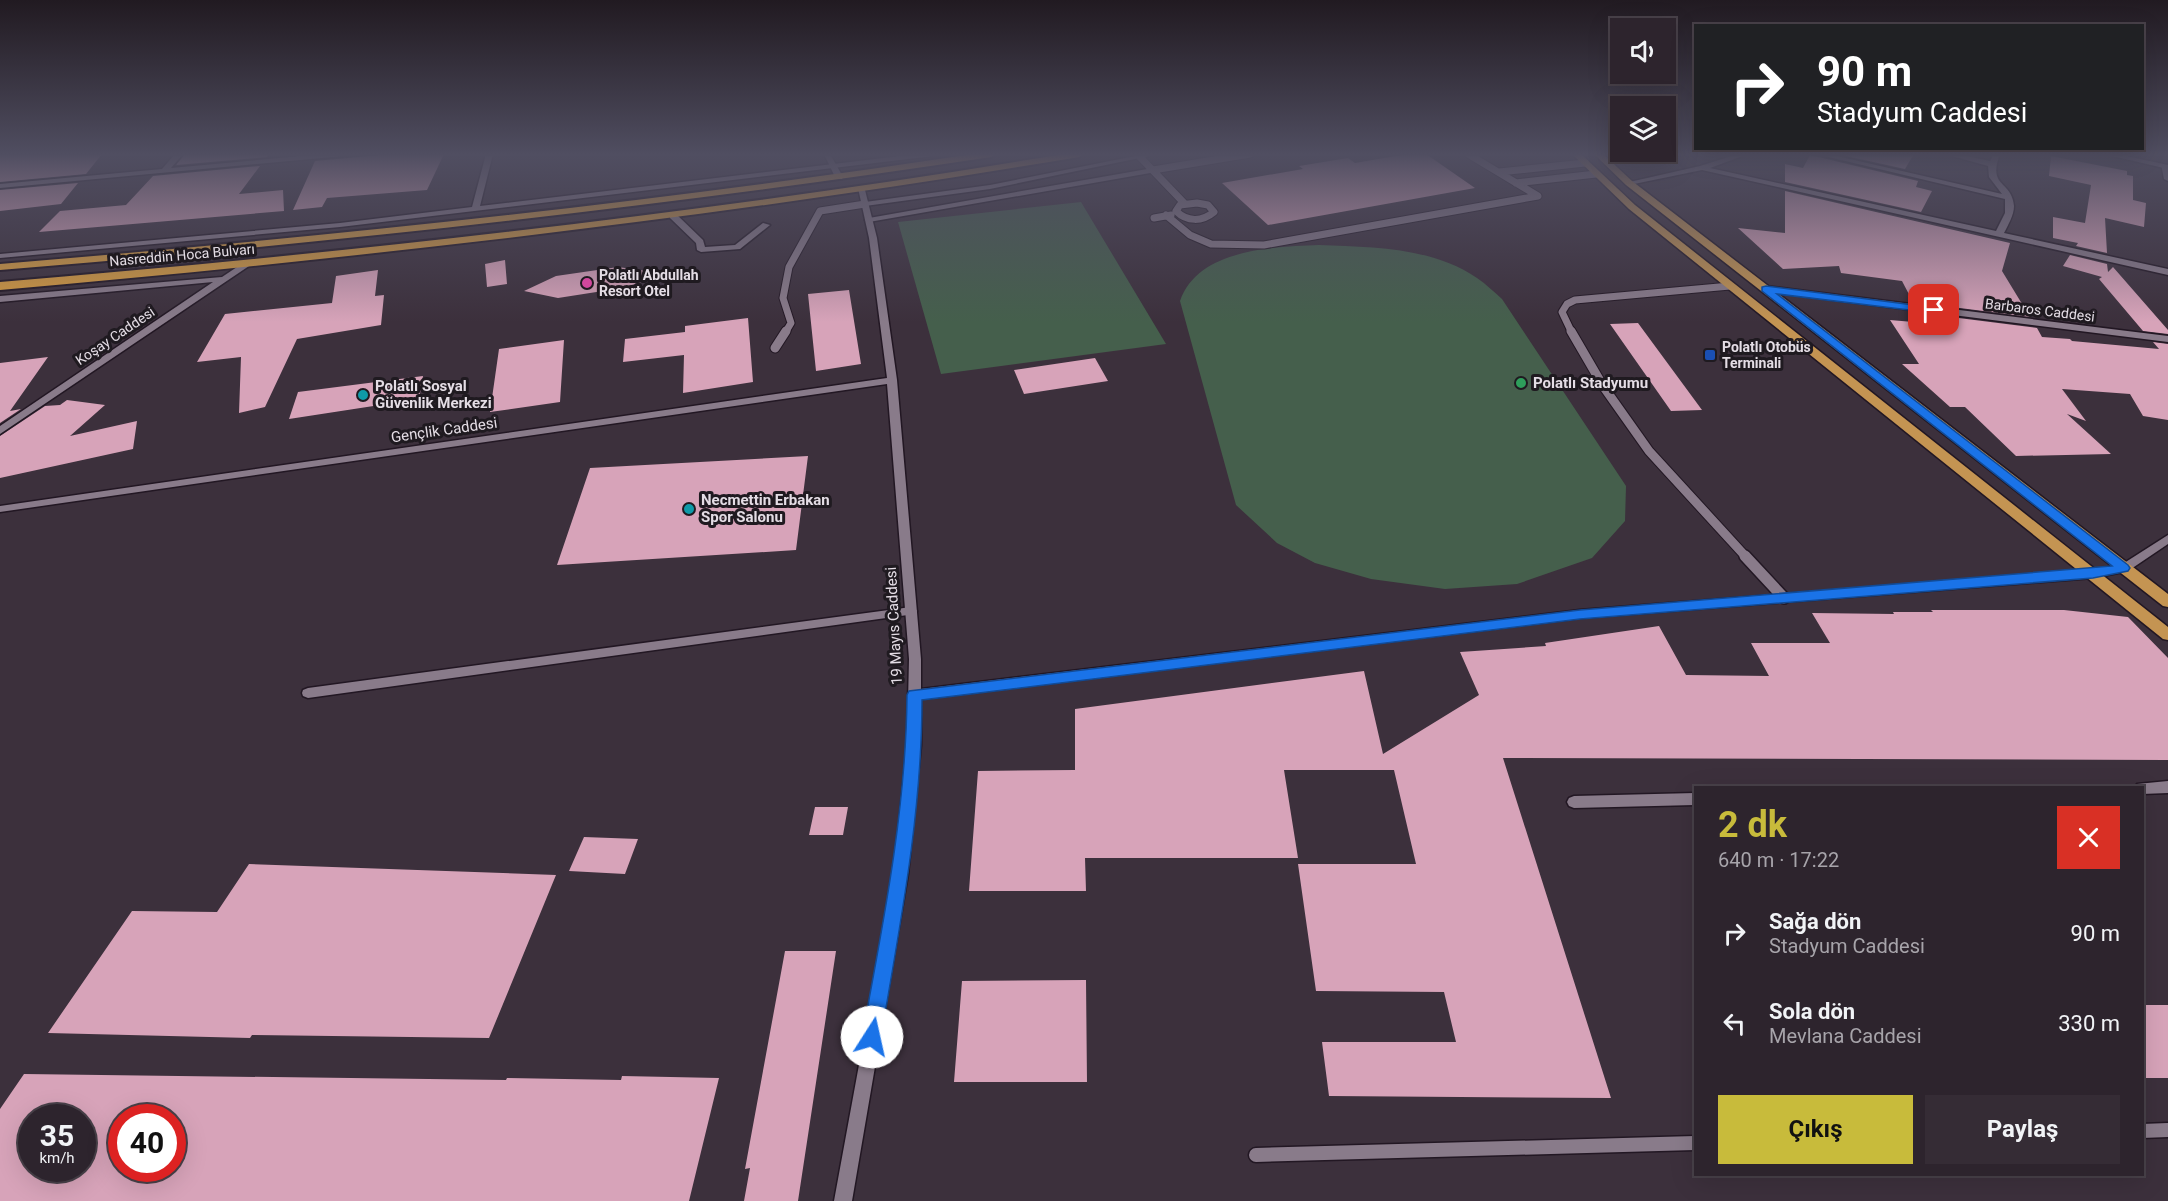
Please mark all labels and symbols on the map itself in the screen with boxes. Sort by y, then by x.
street label: Nasreddin Hoca Bulvarı [109,241,255,269]
place label: Polatlı Abdullah Resort Otel [599,267,699,299]
marker: Polatlı Abdullah Resort Otel [580,276,594,290]
pin [1908,284,1959,335]
street label: Barbaros Caddesi [1984,295,2096,325]
street label: Koşay Caddesi [72,304,158,368]
place label: Polatlı Otobüs Terminali [1722,339,1811,371]
marker: Polatlı Otobüs Terminali [1703,348,1717,362]
place label: Polatlı Stadyumu [1533,374,1648,392]
marker: Polatlı Stadyumu [1514,376,1528,390]
place label: Polatlı Sosyal Güvenlik Merkezi [375,377,492,412]
marker: Polatlı Sosyal Güvenlik Merkezi [356,388,370,402]
street label: Gençlik Caddesi [390,414,498,446]
place label: Necmettin Erbakan Spor Salonu [701,491,830,526]
marker: Necmettin Erbakan Spor Salonu [682,502,696,516]
street label: 19 Mayıs Caddesi [882,567,906,685]
position arrow [840,1005,904,1069]
speed limit sign: 40 [108,1104,186,1182]

